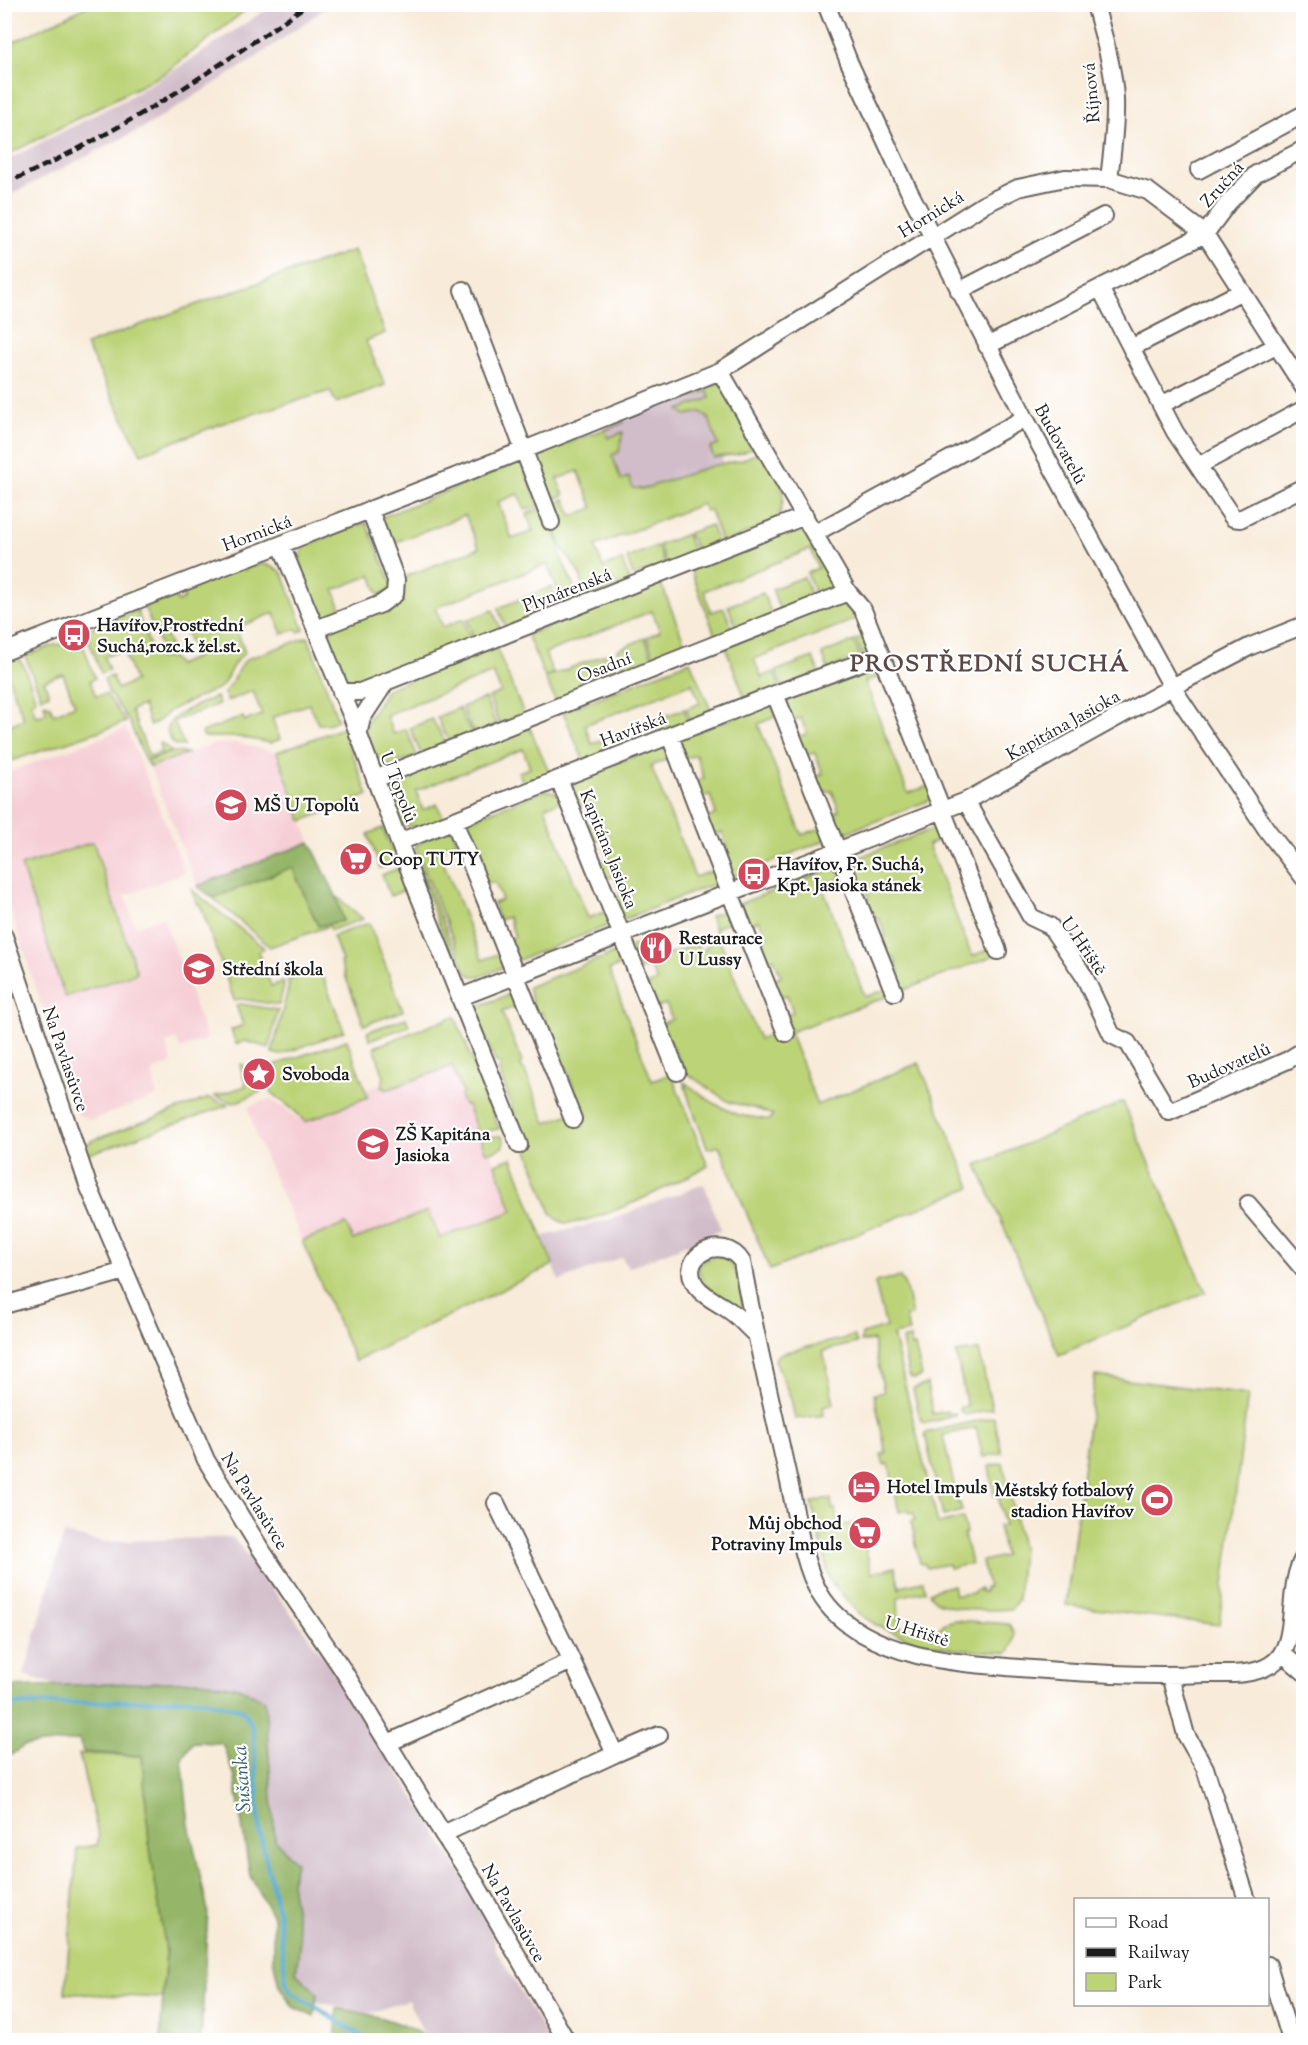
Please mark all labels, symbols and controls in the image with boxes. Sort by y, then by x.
street label: Říjnová [1077,62,1109,124]
street label: Zručná [1196,156,1251,214]
street label: Hornická [894,185,970,246]
street label: Budovatelů [1026,400,1092,490]
street label: Hornická [219,510,296,560]
street label: Plynárenská [519,563,616,621]
place label: Havířov,Prostřední Suchá,rozc.k žel.st. [97,614,244,661]
bus stop icon: Havířov,Prostřední Suchá,rozc.k žel.st. [56,617,92,653]
street label: Osadní [574,647,636,691]
district label: PROSTŘEDNÍ SUCHÁ [850,648,1130,682]
street label: Kapitána Jasioka [1002,685,1126,769]
street label: Havířská [597,706,670,755]
street label: U Topolů [372,748,423,827]
street label: Kapitána Jasioka [571,786,643,913]
school or university icon: MŠ U Topolů [213,787,249,823]
place label: MŠ U Topolů [254,793,360,820]
supermarket icon: Coop TUTY [338,841,374,877]
place label: Coop TUTY [379,848,479,874]
place label: Havířov, Pr. Suchá, Kpt. Jasioka stánek [777,853,924,900]
bus stop icon: Havířov, Pr. Suchá, Kpt. Jasioka stánek [736,856,772,892]
street label: U Hřiště [1053,913,1112,982]
place label: Restaurace U Lussy [679,927,763,974]
restaurant icon: Restaurace U Lussy [638,930,674,966]
school or university icon: Střední škola [181,951,217,987]
place label: Střední škola [222,958,324,984]
street label: Na Pavlasůvce [34,1003,94,1116]
street label: Budovatelů [1184,1037,1275,1097]
place icon: Svoboda [241,1056,277,1092]
place label: Svoboda [282,1063,350,1089]
place label: ZŠ Kapitána Jasioka [394,1122,491,1170]
school or university icon: ZŠ Kapitána Jasioka [355,1126,391,1162]
street label: Na Pavlasůvce [213,1449,293,1556]
hotel icon: Hotel Impuls [846,1469,882,1505]
place label: Hotel Impuls [887,1476,987,1502]
place label: Městský fotbalový stadion Havířov [995,1479,1135,1526]
sports icon: Městský fotbalový stadion Havířov [1139,1482,1175,1518]
place label: Můj obchod Potraviny Impuls [711,1512,843,1559]
supermarket icon: Můj obchod Potraviny Impuls [847,1515,883,1551]
street label: U Hřiště [881,1611,952,1655]
water label: Sušanka [227,1745,260,1813]
street label: Na Pavlasůvce [474,1860,551,1968]
legend [1074,1898,1269,2006]
text: Road [1128,1911,1168,1937]
text: Railway [1128,1941,1190,1967]
text: Park [1128,1971,1163,1997]

